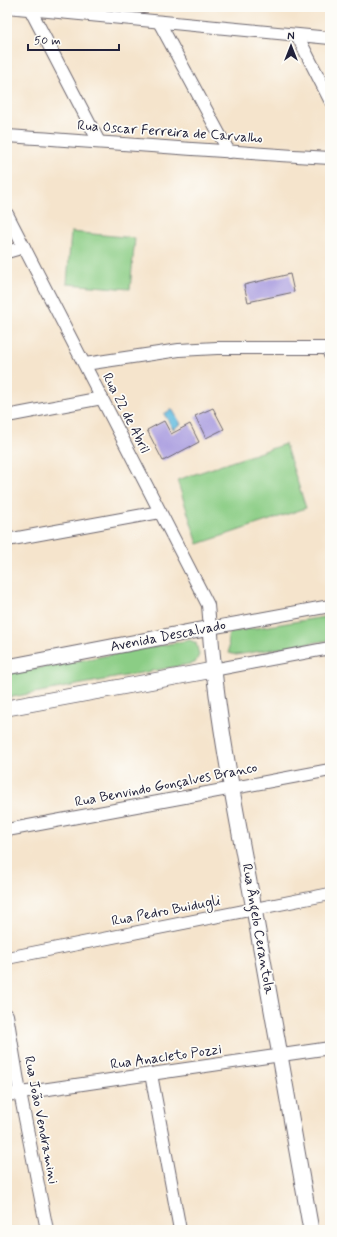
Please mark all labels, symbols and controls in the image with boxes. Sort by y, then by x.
scale bar [28,26,119,52]
north arrow [271,26,311,66]
text: N [287,30,295,44]
text: 50 m [34,33,61,49]
street label: Rua Oscar Ferreira de Carvalho [77,117,263,147]
street label: Rua 22 de Abril [98,370,154,456]
street label: Avenida Descalvado [109,616,228,656]
street label: Rua Benvindo Gonçalves Branco [73,758,259,812]
street label: Rua Ângelo Cerantola [236,862,278,997]
street label: Rua Pedro Buidugli [110,892,222,931]
street label: Rua Anacleto Pozzi [109,1040,223,1074]
street label: Rua João Vendramini [20,1054,62,1186]

